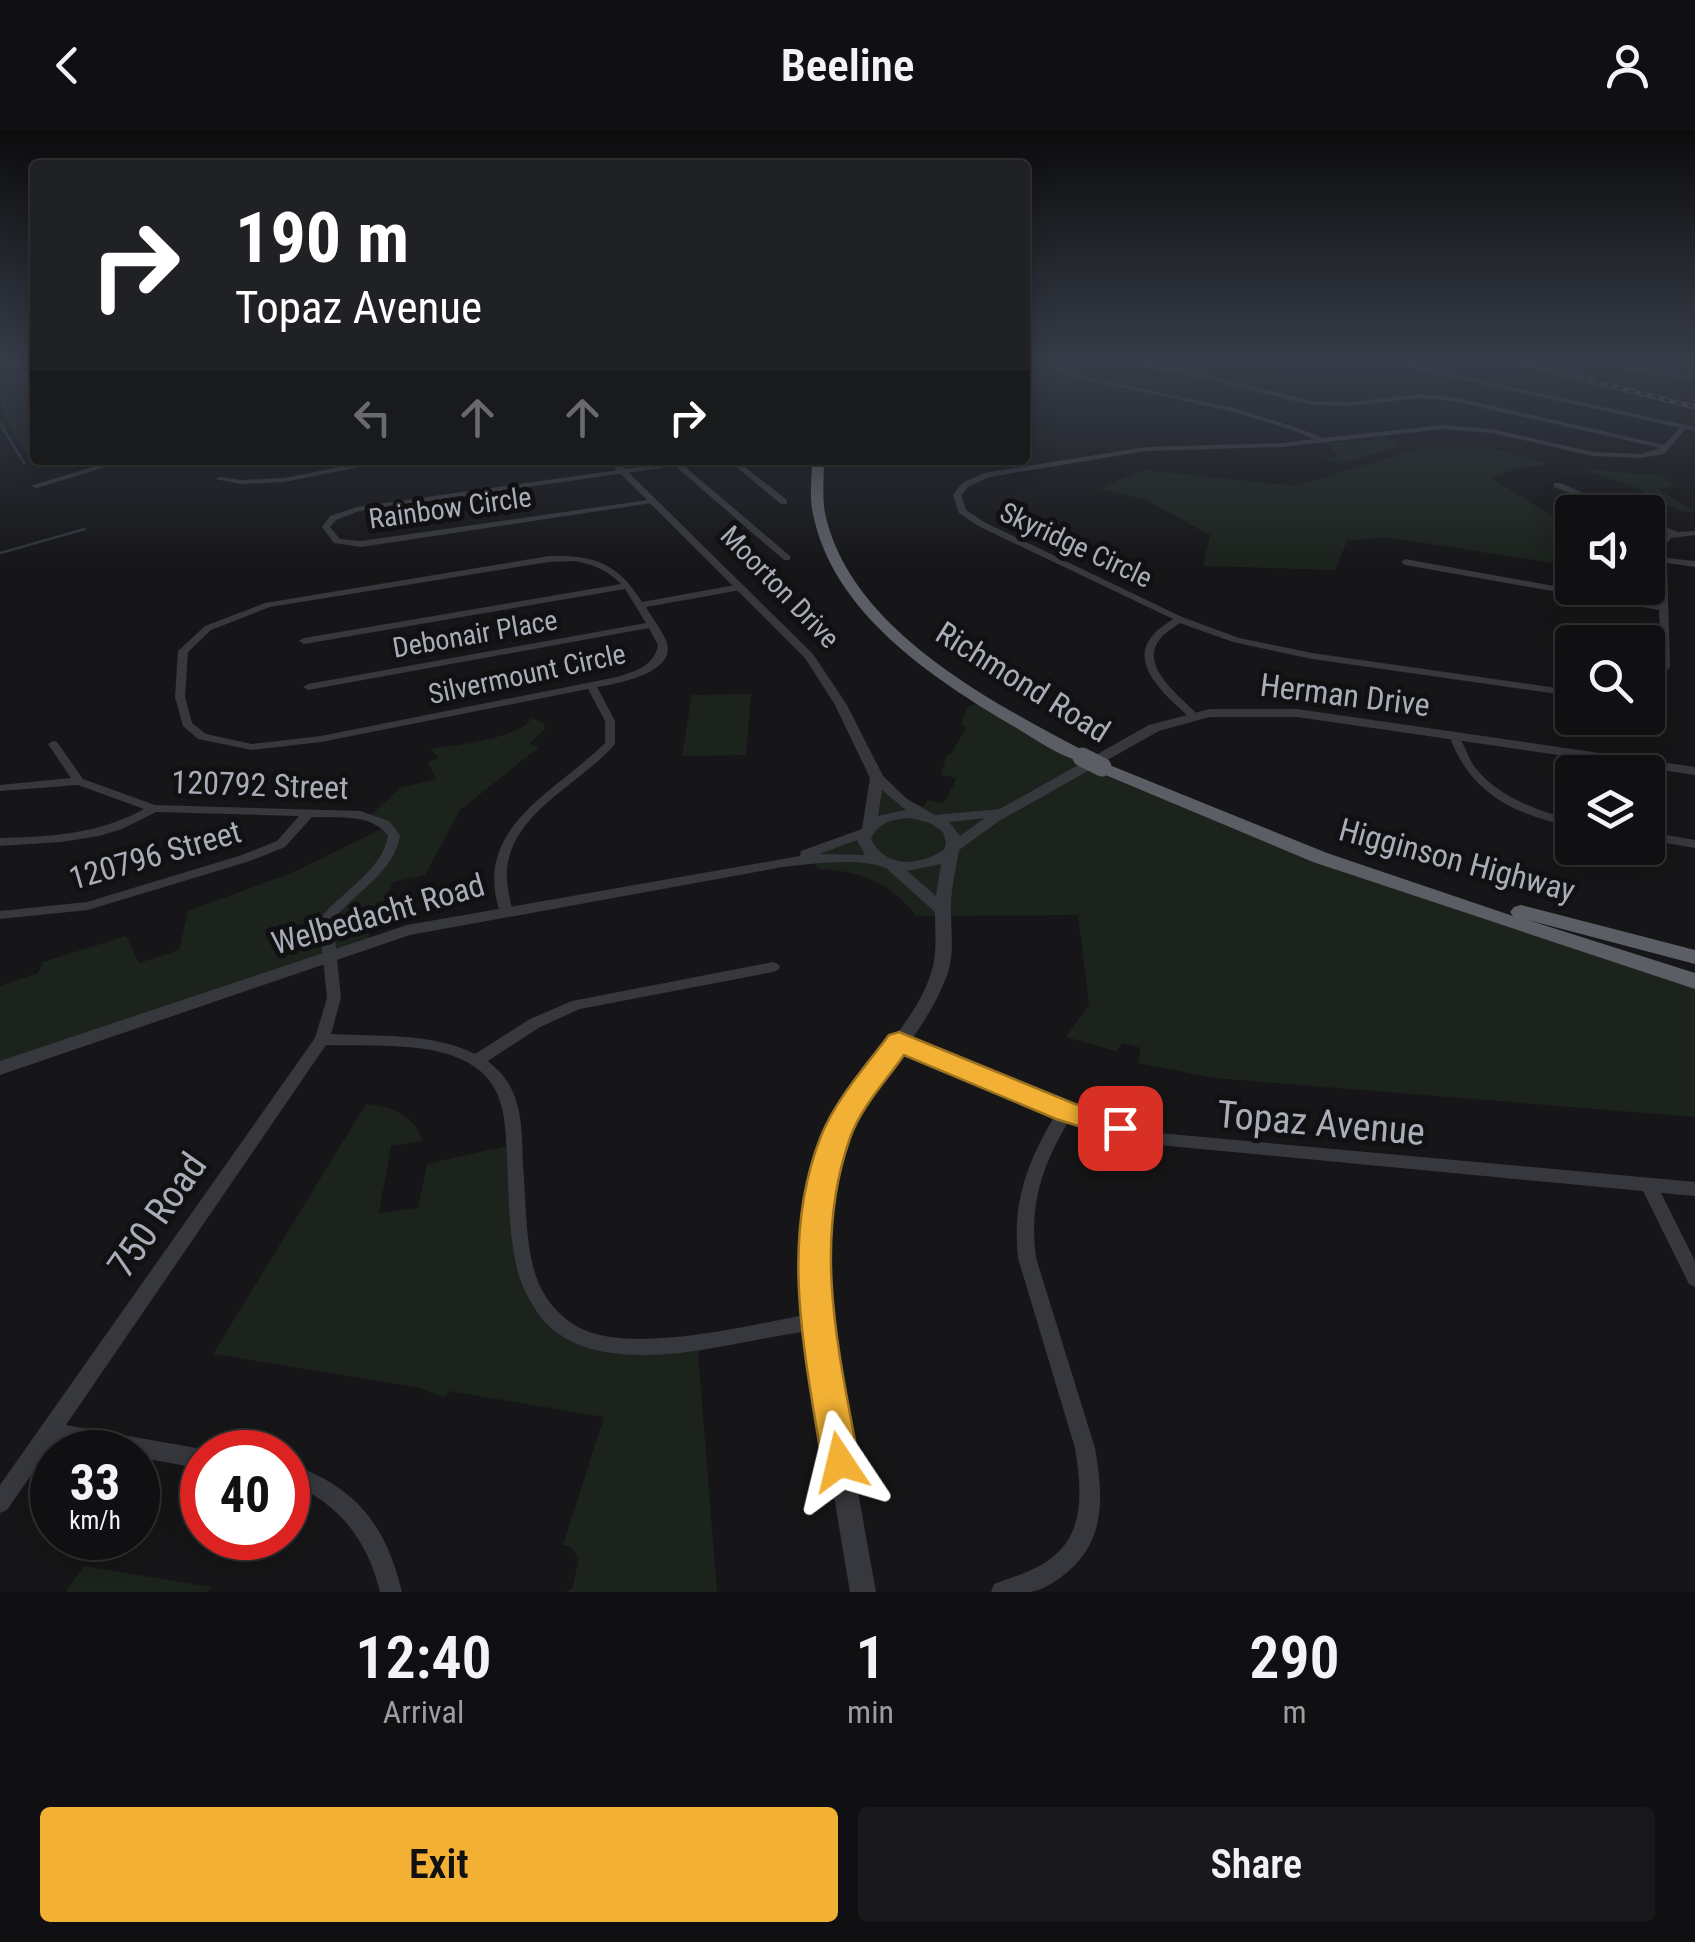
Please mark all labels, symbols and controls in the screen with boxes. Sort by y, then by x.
icon: back [40,38,95,93]
icon: person [1600,38,1655,93]
text: Beeline [781,39,914,92]
text: 190 m [235,197,409,279]
icon: right [70,200,200,330]
text: Topaz Avenue [235,281,482,334]
icon: left [345,390,400,445]
icon: ahead [450,390,505,445]
icon: ahead [555,390,610,445]
icon: right [660,390,715,445]
street label: Rainbow Circle [367,480,533,536]
street label: Skyridge Circle [995,495,1157,595]
map controls [1555,495,1665,865]
button: sound [1555,495,1665,605]
street label: Moorton Drive [714,519,846,655]
street label: Debonair Place [390,603,560,665]
street label: Richmond Road [929,614,1117,750]
button: search [1555,625,1665,735]
street label: Silvermount Circle [425,637,629,711]
street label: Herman Drive [1258,666,1432,724]
button: layers [1555,755,1665,865]
street label: 120792 Street [171,763,349,807]
street label: Higginson Highway [1335,810,1579,910]
street label: 120796 Street [65,812,245,898]
street label: Welbedacht Road [267,865,489,963]
pin [1078,1086,1163,1171]
street label: Topaz Avenue [1215,1092,1427,1154]
icon: arrive [1093,1101,1148,1156]
street label: 750 Road [98,1145,216,1285]
position arrow [788,1410,892,1514]
speed limit sign: 40 [180,1430,310,1560]
text: 33 [70,1454,120,1512]
text: km/h [69,1506,121,1535]
text: 12:40 [355,1622,492,1693]
text: 1 [855,1622,886,1693]
text: 290 [1249,1622,1340,1693]
text: Arrival [383,1693,464,1731]
text: min [847,1693,894,1731]
text: m [1282,1693,1307,1731]
button: Exit [40,1807,838,1922]
button: Share [858,1807,1655,1922]

